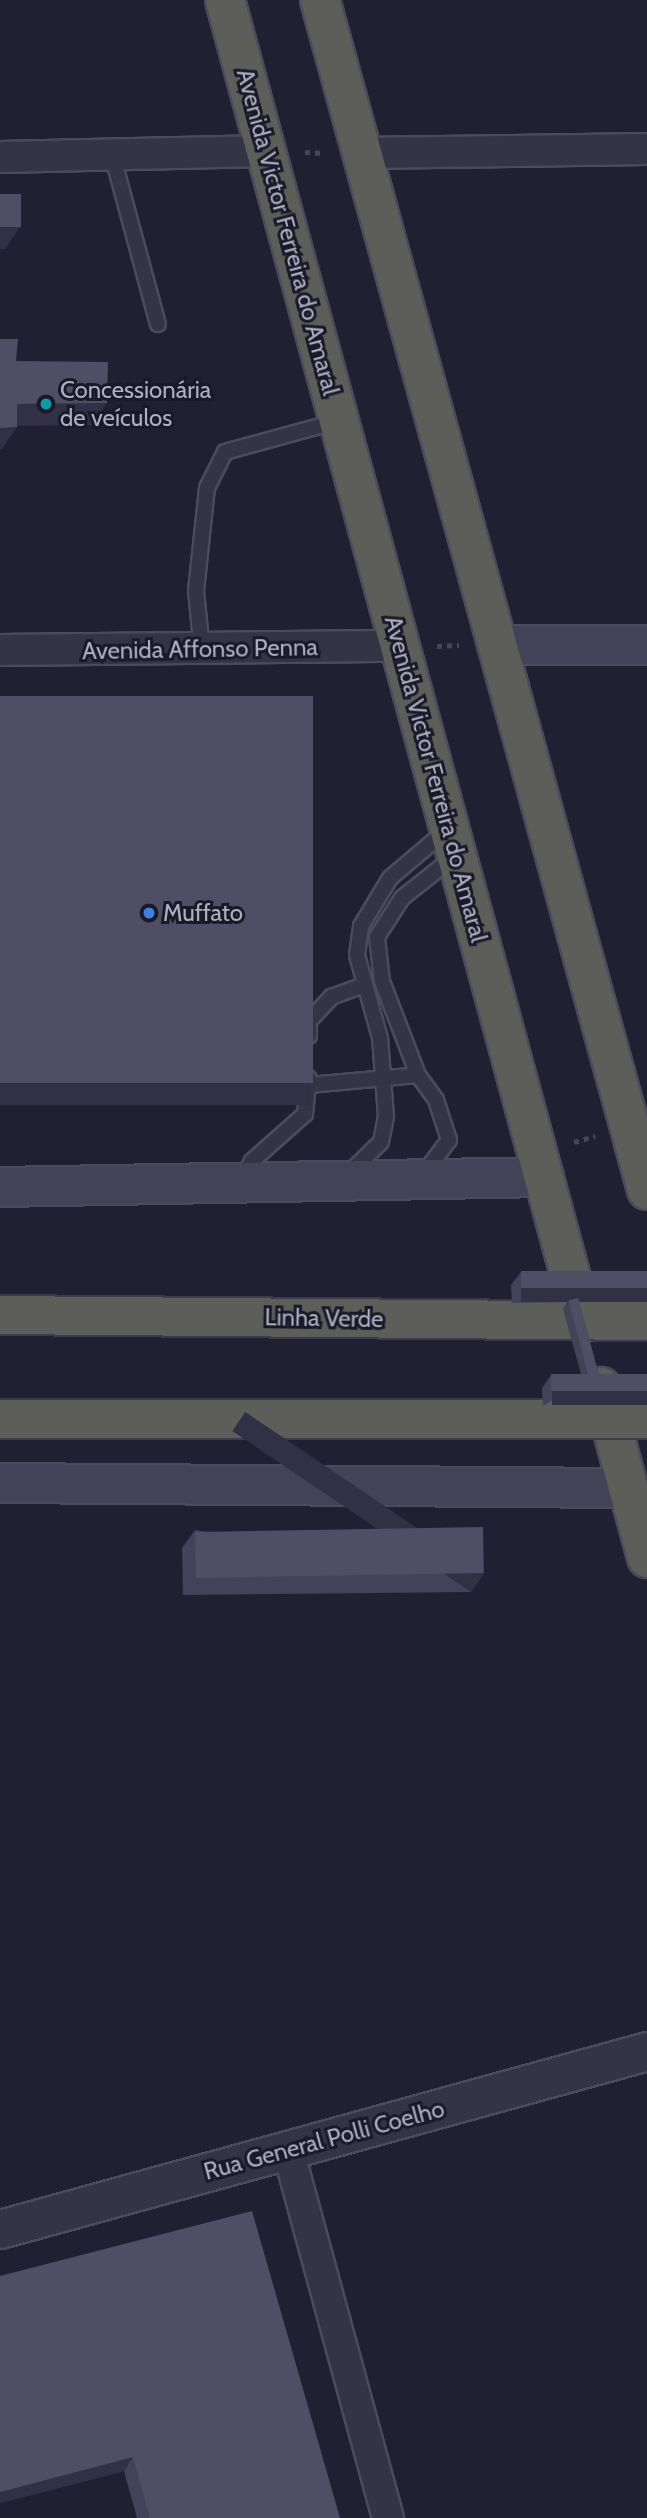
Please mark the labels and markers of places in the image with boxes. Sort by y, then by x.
place label: Concessionária de veículos [60,376,211,432]
marker: Concessionária de veículos [38,396,54,412]
place label: Muffato [163,899,243,927]
marker: Muffato [141,905,157,921]

